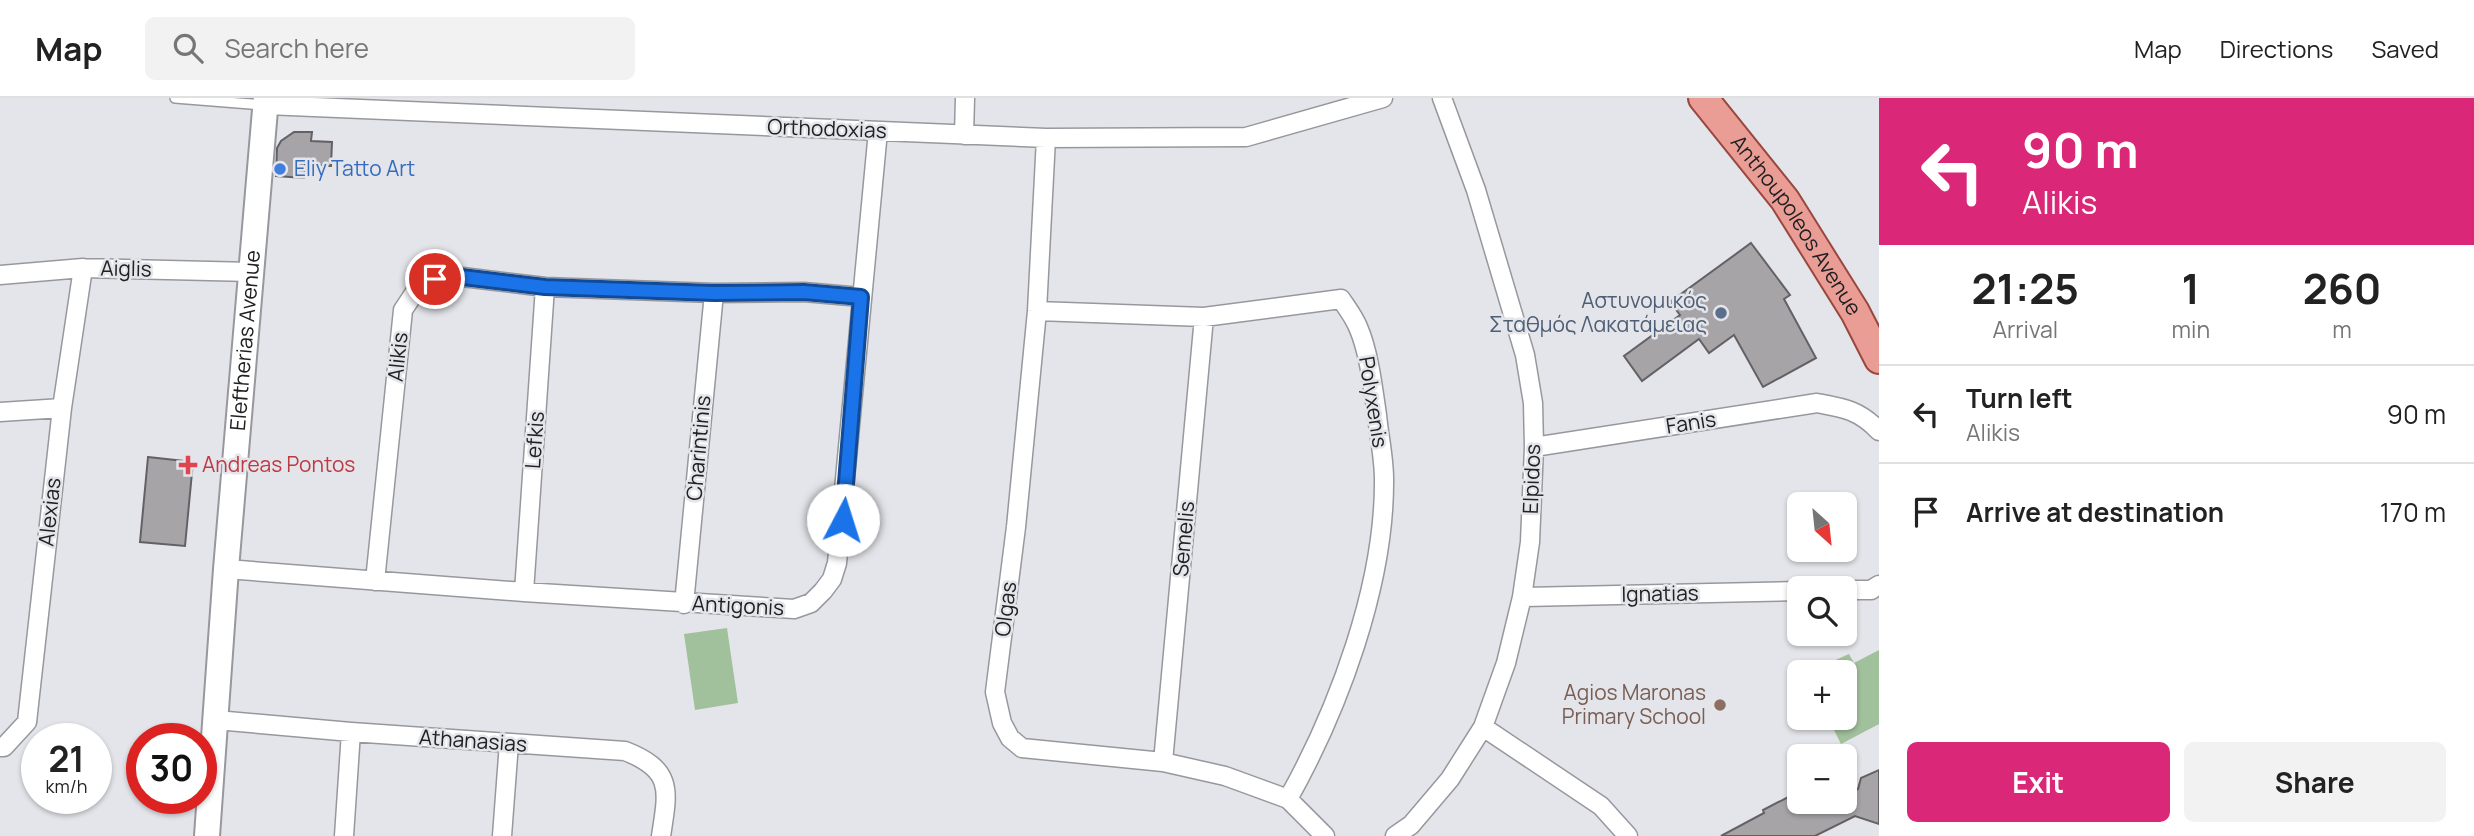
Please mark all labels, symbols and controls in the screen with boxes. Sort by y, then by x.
search box [145,17,635,80]
text: Map [35,26,103,71]
icon: search [169,29,207,67]
text: Search here [225,30,369,66]
text: Map [2134,32,2182,65]
text: Directions [2220,32,2333,65]
text: Saved [2371,32,2439,65]
street label: Orthodoxias [767,112,887,144]
text: 90 m [2022,116,2139,183]
icon: left [1907,126,1998,217]
street label: Anthoupoleos Avenue [1725,129,1869,320]
place label: Eliy Tatto Art [294,154,415,182]
marker: Eliy Tatto Art [272,161,288,177]
text: Alikis [2022,180,2097,224]
street label: Eleftherias Avenue [223,249,266,432]
pin [405,249,465,309]
street label: Aiglis [100,254,152,282]
text: 21:25 [1972,259,2079,317]
text: 1 [2182,259,2200,317]
text: 260 [2303,259,2381,317]
icon: arrive [416,260,454,298]
place label: Αστυνομικός Σταθμός Λακατάμειας [1489,286,1707,338]
marker: Αστυνομικός Σταθμός Λακατάμειας [1713,305,1729,321]
text: Arrival [1992,313,2058,345]
text: min [2172,313,2210,345]
text: m [2332,313,2352,345]
street label: Alikis [380,331,414,383]
street label: Polyxenis [1353,354,1395,449]
text: Turn left [1966,380,2073,416]
street label: Charintinis [679,394,717,502]
icon: left [1907,395,1945,433]
text: 90 m [2387,396,2446,432]
street label: Fanis [1664,404,1718,440]
street label: Lefkis [518,410,550,470]
text: Alikis [1966,416,2020,448]
street label: Elpidos [1516,443,1546,514]
place label: Andreas Pontos [202,450,355,478]
marker: Andreas Pontos [180,457,196,473]
street label: Alexias [31,476,67,548]
position arrow [806,483,880,557]
north arrow [1787,492,1857,562]
map controls [1787,492,1857,814]
icon: arrive [1907,493,1945,531]
text: Arrive at destination [1966,494,2224,530]
text: 170 m [2380,494,2446,530]
street label: Semelis [1166,500,1200,578]
button: search [1787,576,1857,646]
street label: Ignatias [1621,578,1699,608]
street label: Olgas [988,580,1022,638]
street label: Antigonis [691,589,785,621]
button: + [1787,660,1857,730]
place label: Agios Maronas Primary School [1562,678,1706,730]
marker: Agios Maronas Primary School [1712,697,1728,713]
street label: Athanasias [418,722,528,758]
speed limit sign: 30 [126,723,217,814]
text: 21 [48,735,85,783]
button: Exit [1907,742,2170,822]
button: Share [2184,742,2446,822]
button: − [1787,744,1857,814]
text: km/h [46,774,87,798]

